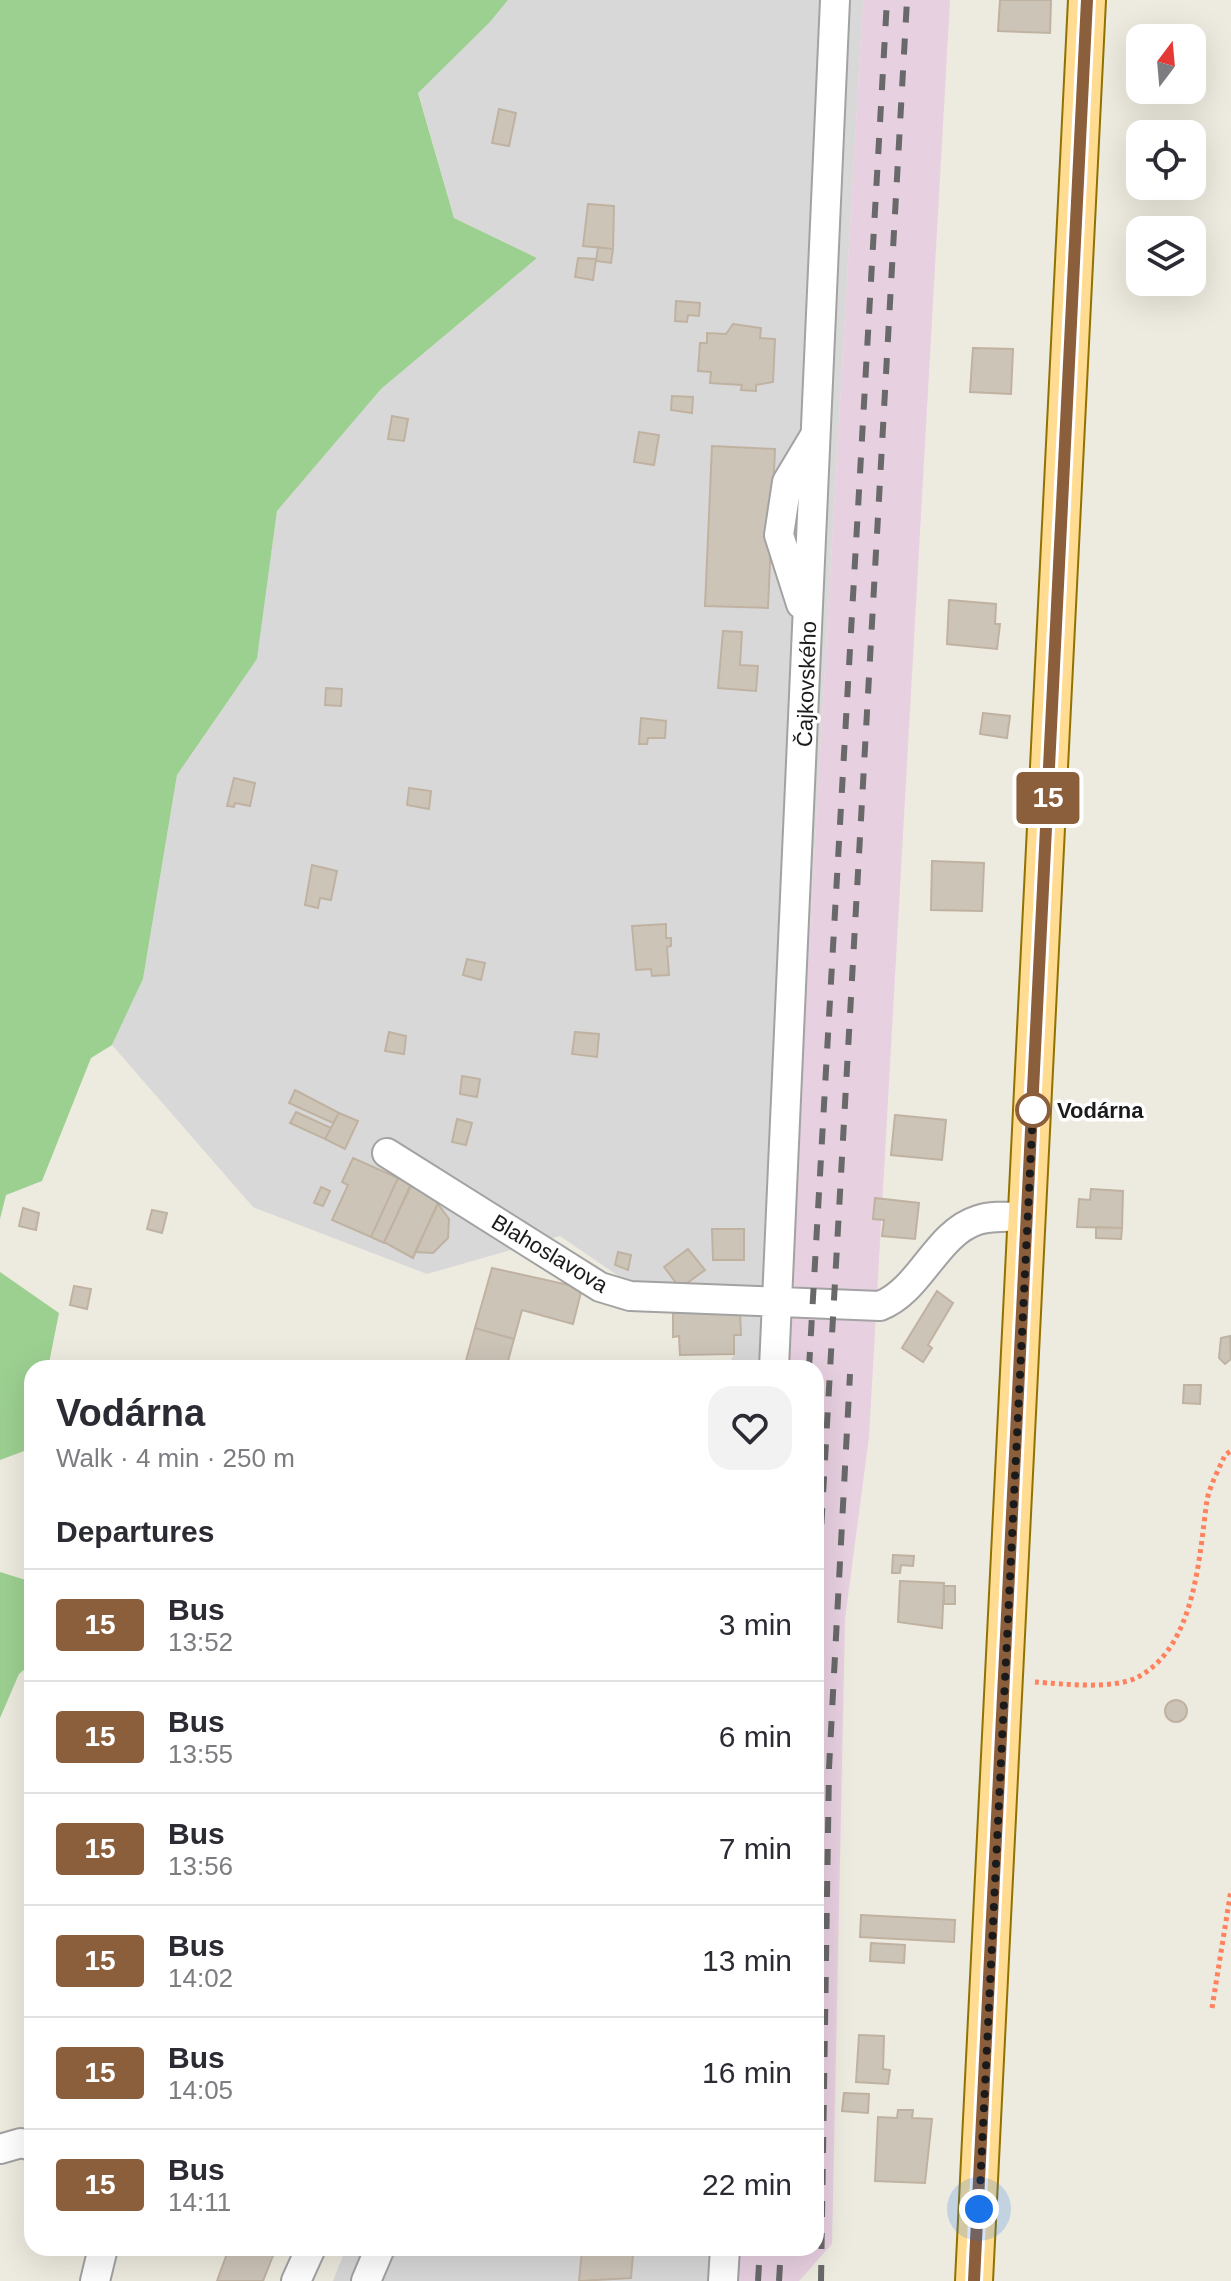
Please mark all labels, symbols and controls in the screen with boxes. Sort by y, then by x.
north arrow [1126,24,1206,104]
map controls [1126,24,1206,296]
button: locate [1126,120,1206,200]
button: layers [1126,216,1206,296]
street label: Čajkovského [792,621,821,747]
line badge: 15 [1012,772,1084,824]
text: 15 [1032,782,1064,813]
marker: Vodárna [1016,1093,1050,1127]
place label: Vodárna [1057,1098,1144,1123]
street label: Blahoslavova [487,1209,613,1298]
button: heart [708,1386,792,1470]
text: Vodárna [56,1392,205,1434]
text: Walk · 4 min · 250 m [56,1443,295,1473]
text: Departures [56,1515,214,1548]
text: Bus [168,1593,225,1626]
text: 3 min [719,1608,792,1641]
text: 15 [84,1609,116,1640]
text: 13:52 [168,1627,233,1657]
text: Bus [168,1705,225,1738]
text: 6 min [719,1720,792,1753]
text: 15 [84,1721,116,1752]
text: 13:55 [168,1739,233,1769]
text: Bus [168,1817,225,1850]
text: 7 min [719,1832,792,1865]
text: 15 [84,1833,116,1864]
text: 13:56 [168,1851,233,1881]
text: Bus [168,1929,225,1962]
text: 13 min [702,1944,792,1977]
text: 15 [84,1945,116,1976]
text: 14:02 [168,1963,233,1993]
text: Bus [168,2041,225,2074]
text: 16 min [702,2056,792,2089]
text: 15 [84,2057,116,2088]
text: 14:05 [168,2075,233,2105]
text: Bus [168,2153,225,2186]
text: 22 min [702,2168,792,2201]
text: 15 [84,2169,116,2200]
text: 14:11 [168,2187,231,2217]
your location [959,2189,999,2229]

